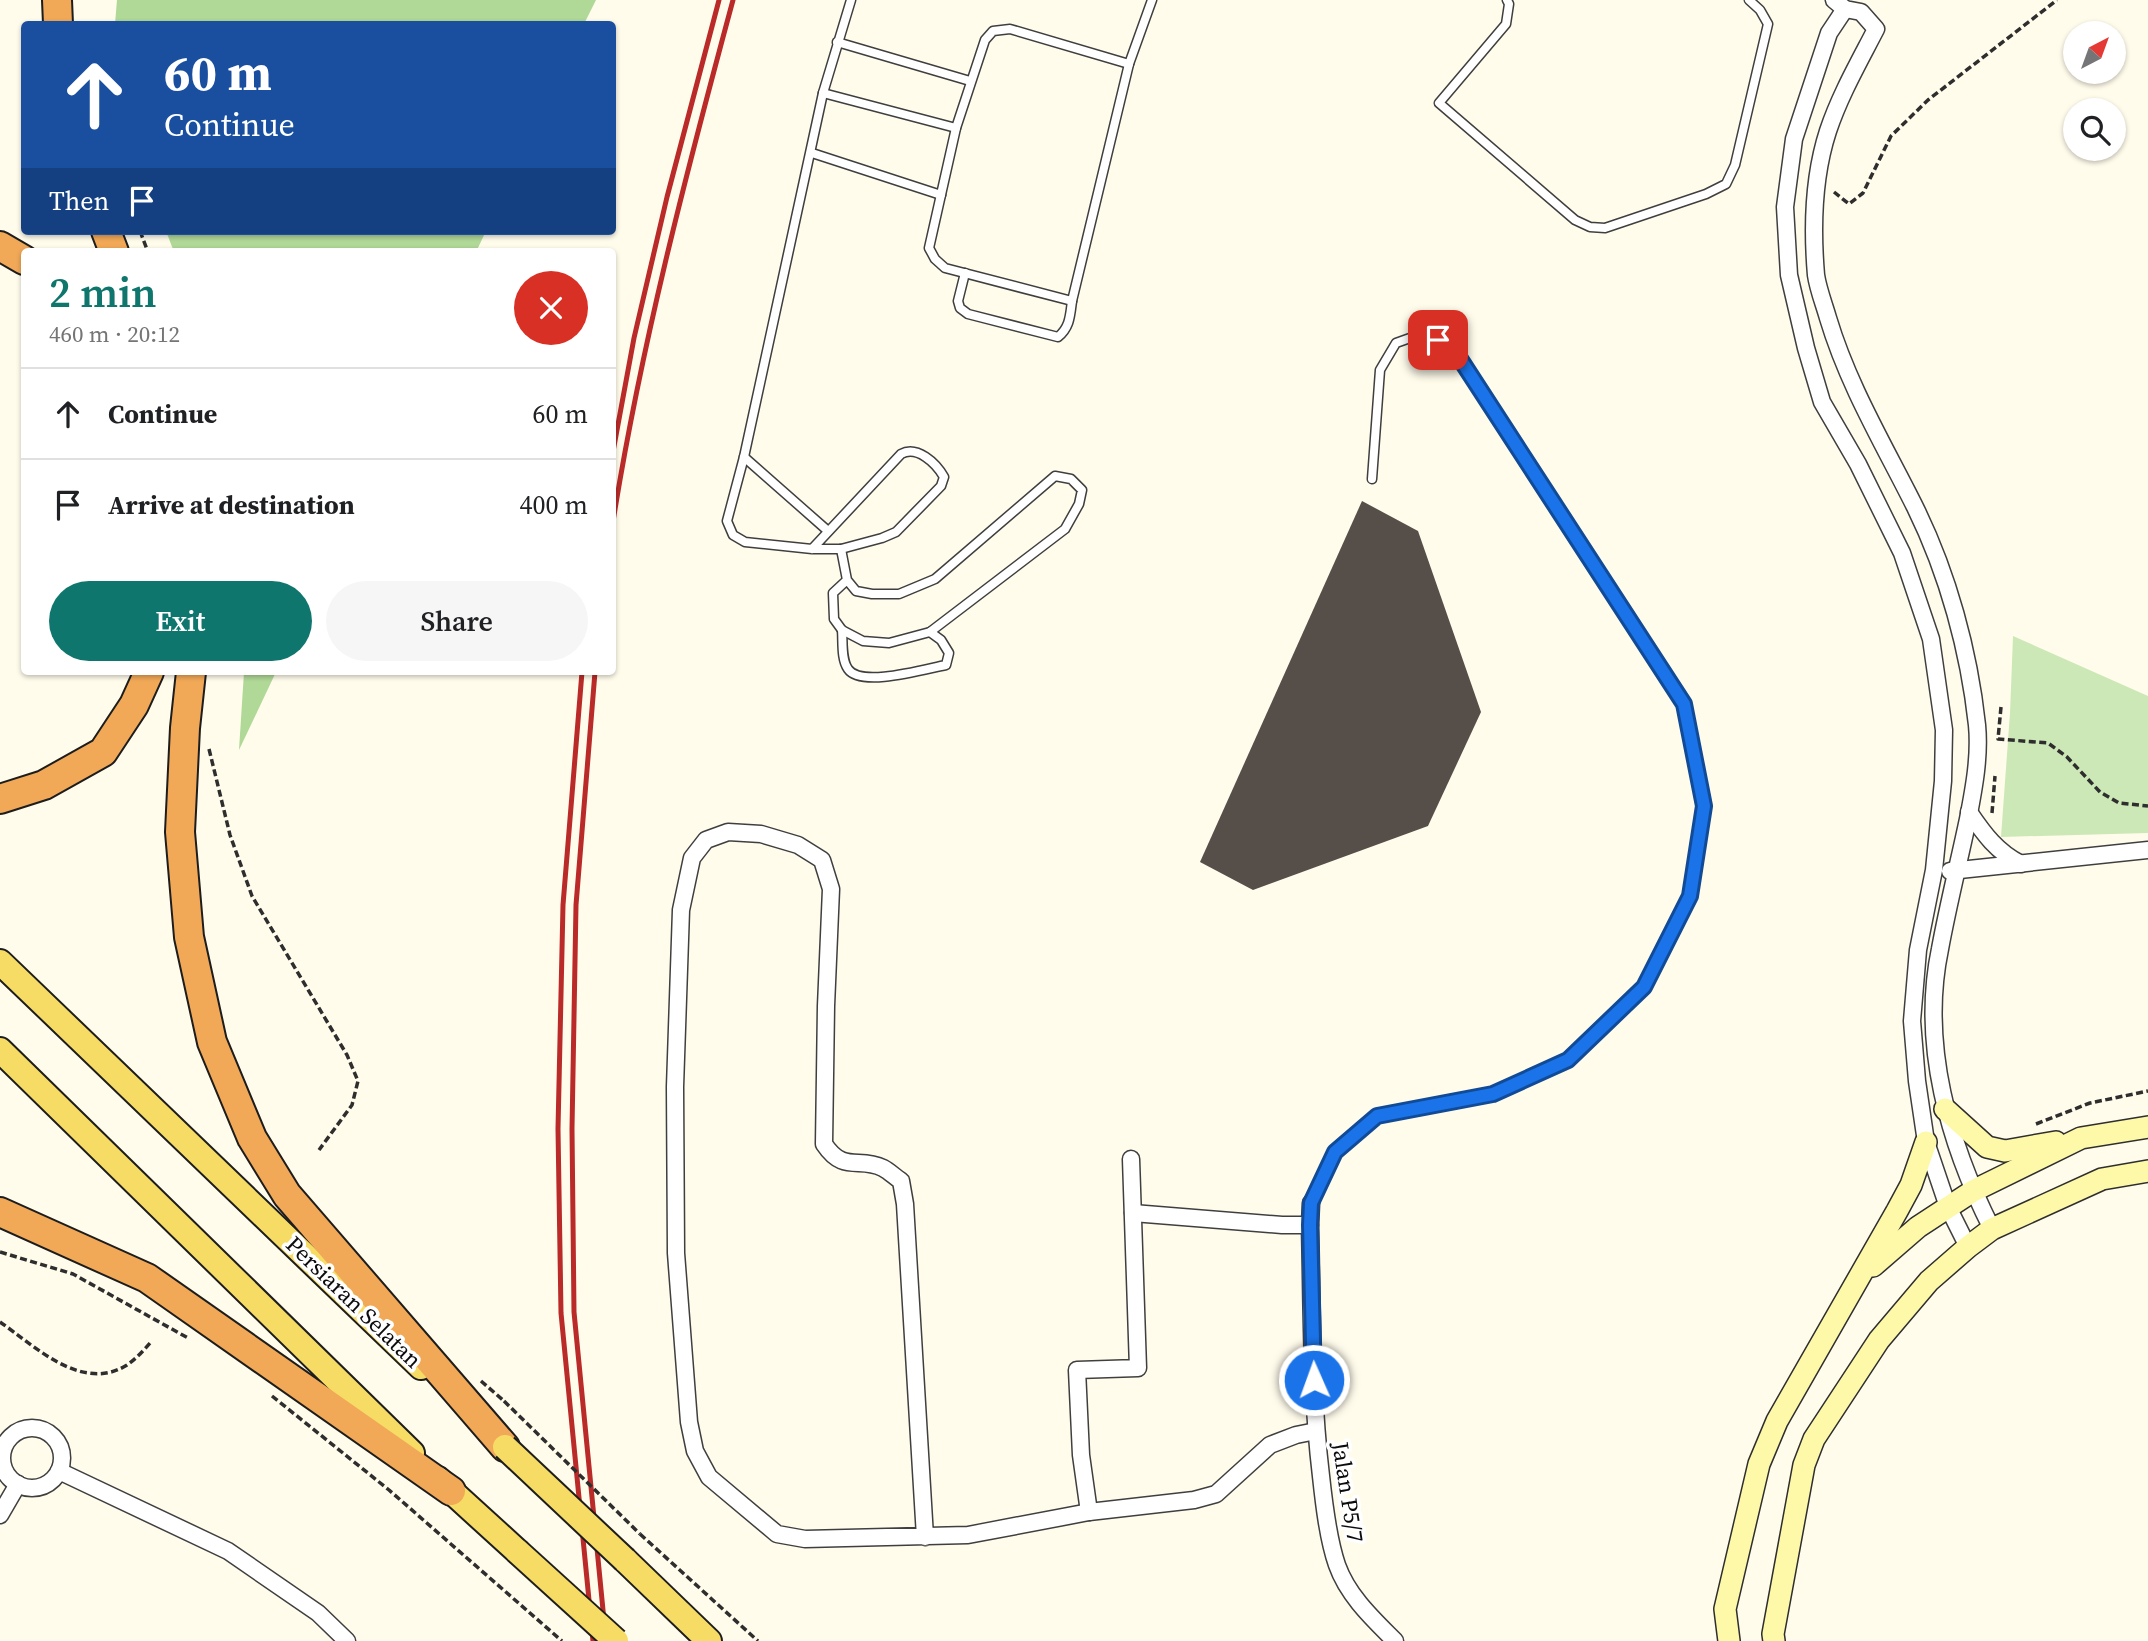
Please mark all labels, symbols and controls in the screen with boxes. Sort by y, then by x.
north arrow [2063,21,2126,84]
map controls [2063,21,2126,161]
text: 60 m [164,39,272,106]
icon: ahead [49,49,140,140]
button: search [2063,98,2126,161]
text: Continue [164,103,295,147]
icon: arrive [123,182,161,220]
text: Then [49,183,109,219]
text: 2 min [49,263,157,321]
button: close [514,271,588,345]
pin [1408,310,1468,370]
text: 460 m · 20:12 [49,318,180,350]
icon: arrive [1419,321,1457,359]
icon: ahead [49,395,87,433]
text: Continue [108,396,217,432]
text: 60 m [533,396,588,432]
icon: arrive [49,486,87,524]
text: Arrive at destination [108,487,355,523]
text: 400 m [520,487,588,523]
button: Exit [49,581,312,661]
button: Share [326,581,588,661]
street label: Persiaran Selatan [279,1229,429,1375]
position arrow [1277,1343,1351,1417]
street label: Jalan P5/7 [1324,1438,1372,1545]

